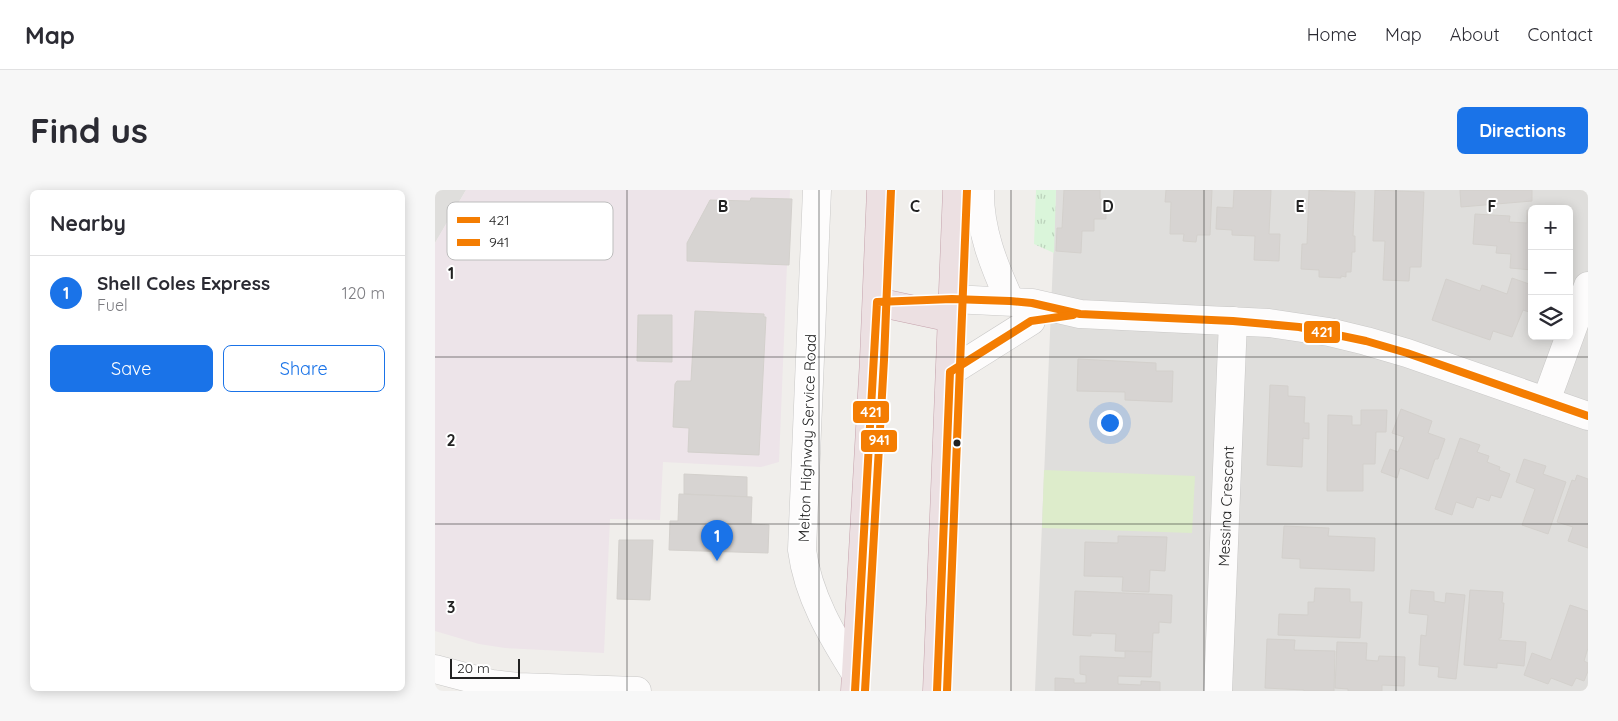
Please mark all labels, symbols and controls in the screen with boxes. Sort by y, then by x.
text: Map [25,20,75,50]
text: Home [1307,23,1357,46]
text: Map [1385,23,1422,46]
text: About [1450,23,1500,46]
text: Contact [1528,23,1593,46]
button: Directions [1457,107,1588,154]
text: Find us [30,108,148,152]
text: B [718,196,728,216]
text: C [910,196,920,216]
text: D [1102,196,1114,216]
text: E [1295,196,1305,216]
text: F [1488,196,1497,216]
legend [447,202,613,260]
map controls [1528,205,1573,340]
button: + [1528,205,1573,250]
text: Nearby [50,210,126,236]
text: 421 [489,211,509,229]
text: 941 [489,233,509,251]
button: − [1528,250,1573,295]
text: 1 [448,263,454,283]
text: Shell Coles Express [97,271,270,295]
text: 1 [63,283,69,303]
text: 120 m [342,283,385,303]
text: Fuel [97,295,128,315]
button: layers [1528,295,1573,340]
line badge: 421 [1303,320,1341,344]
text: 421 [1311,323,1333,341]
street label: Melton Highway Service Road [794,334,820,542]
button: Save [50,345,213,392]
button: Share [223,345,385,392]
line badge: 421 [852,400,890,424]
text: 421 [860,403,882,421]
your location [1097,410,1123,436]
line badge: 941 [860,429,898,453]
text: 2 [446,430,456,450]
text: 941 [868,431,890,449]
unlabelled marker [952,438,962,448]
street label: Messina Crescent [1214,445,1237,567]
pin: 1 [701,520,733,561]
text: 3 [447,597,455,617]
scale bar [450,656,520,679]
text: 20 m [457,659,490,677]

